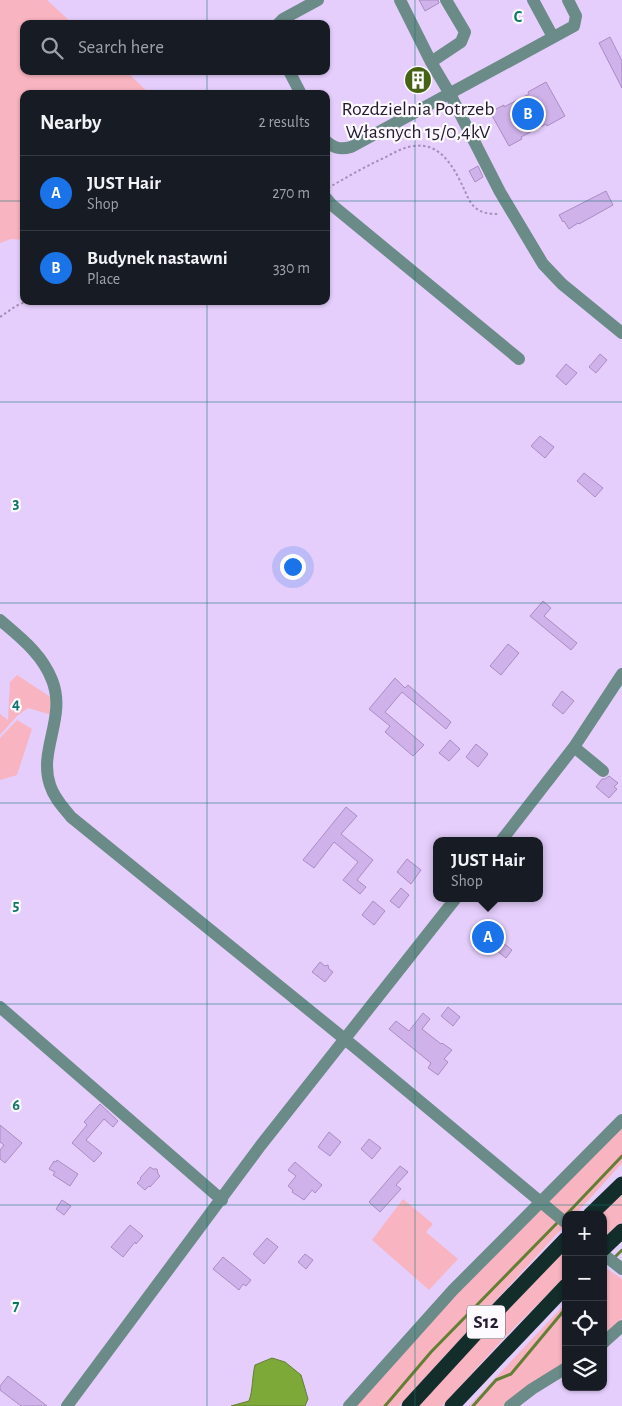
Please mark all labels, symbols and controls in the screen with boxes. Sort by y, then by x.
text: C [514,9,523,25]
search box [20,20,330,75]
icon: search [38,34,66,62]
text: Search here [78,38,164,57]
building icon: Rozdzielnia Potrzeb Własnych 15/0,4kV [403,65,433,95]
pin: B [512,95,544,133]
place label: Rozdzielnia Potrzeb Własnych 15/0,4kV [342,99,494,142]
text: Nearby [40,112,101,133]
text: 2 results [258,114,310,130]
text: JUST Hair [87,174,161,193]
text: A [51,185,61,201]
text: 270 m [272,185,310,201]
text: Shop [87,196,119,212]
text: Budynek nastawni [87,249,228,268]
text: B [51,260,61,276]
text: 330 m [273,260,310,276]
text: Place [87,271,120,287]
text: 3 [13,495,20,511]
your location [280,554,306,580]
text: 4 [12,696,20,712]
popup [433,837,543,902]
text: JUST Hair [451,851,525,870]
text: Shop [451,873,483,889]
text: 5 [13,897,20,913]
pin: A [472,918,504,956]
text: 6 [12,1097,20,1113]
map controls [562,1211,607,1391]
button: + [562,1211,607,1256]
button: − [562,1256,607,1301]
text: 7 [13,1298,20,1314]
button: locate [562,1301,607,1346]
road number: S12 [467,1305,505,1338]
button: layers [562,1346,607,1391]

